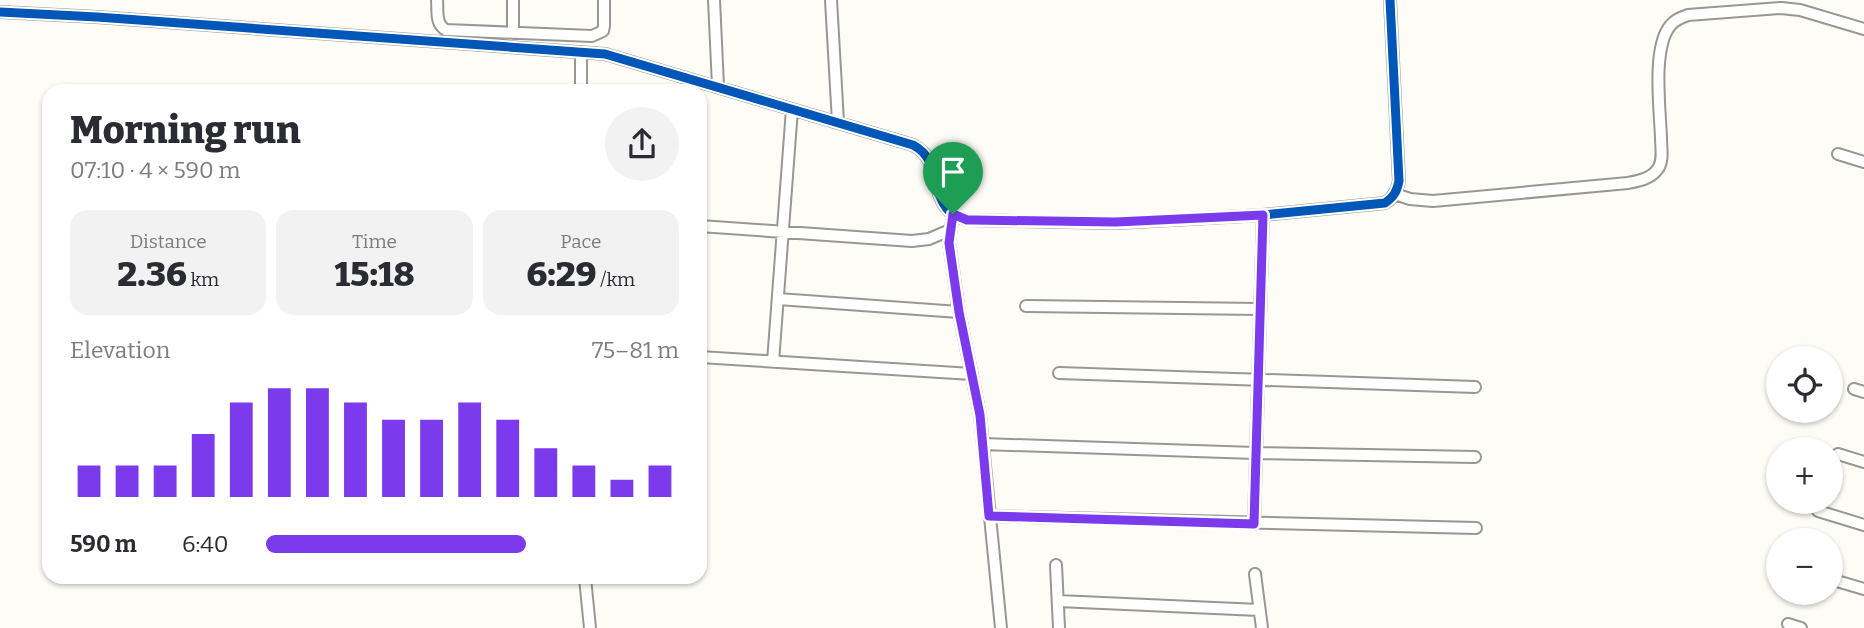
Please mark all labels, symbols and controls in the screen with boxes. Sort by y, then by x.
text: Morning run [70,107,301,153]
button: share [605,107,679,181]
pin [923,142,983,214]
icon: arrive [934,153,972,191]
text: 07:10 · 4 × 590 m [70,156,240,184]
text: Distance [130,230,207,253]
text: Time [352,230,397,253]
text: Pace [560,230,601,253]
text: 2.36 [117,253,187,295]
text: 15:18 [334,253,415,295]
text: 6:29 [526,253,597,295]
text: km [187,268,219,291]
text: /km [597,268,635,291]
text: Elevation [70,336,170,364]
text: 75–81 m [592,336,679,364]
map controls [1766,346,1843,605]
button: locate [1766,346,1843,423]
button: + [1766,437,1843,514]
button: − [1766,528,1843,605]
text: 590 m [70,530,137,558]
text: 6:40 [182,530,229,558]

